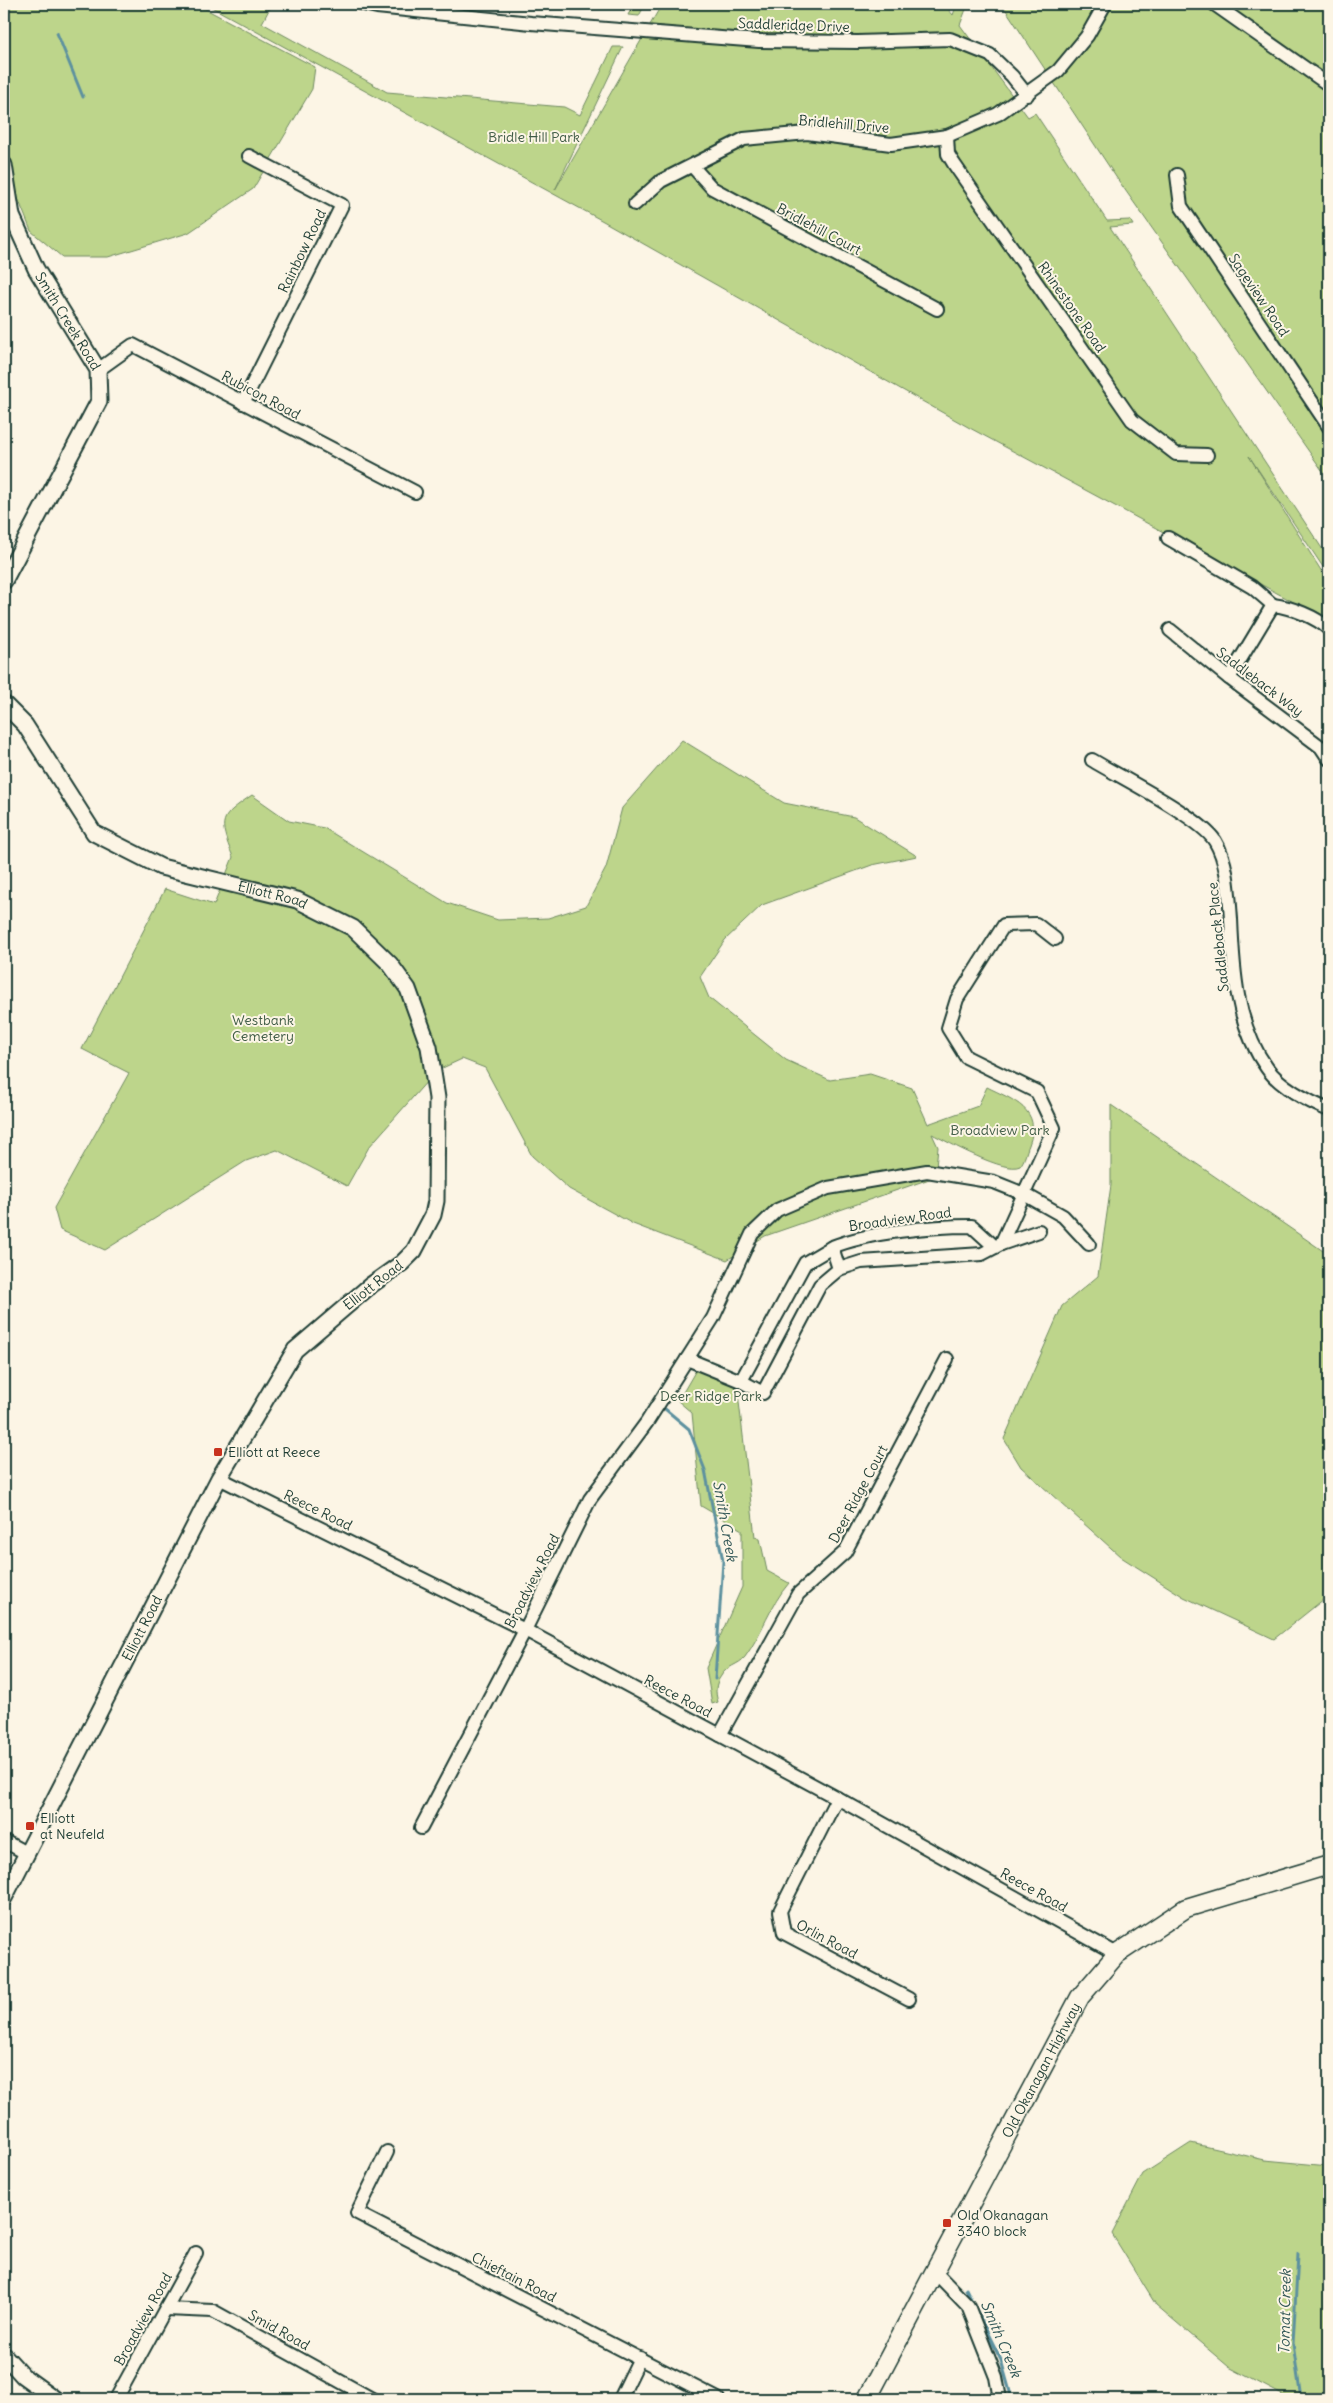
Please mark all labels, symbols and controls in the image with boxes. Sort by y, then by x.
street label: Saddleridge Drive [738,14,850,36]
street label: Bridlehill Drive [798,111,890,137]
park label: Bridle Hill Park [488,128,580,146]
street label: Bridlehill Court [774,199,865,259]
street label: Rainbow Road [274,206,330,296]
street label: Sageview Road [1225,250,1293,340]
street label: Rhinestone Road [1034,258,1110,356]
street label: Smith Creek Road [31,269,105,374]
street label: Rubicon Road [218,367,304,423]
street label: Saddleback Way [1213,643,1307,721]
street label: Elliott Road [236,877,311,913]
street label: Saddleback Place [1203,881,1233,993]
park label: Westbank Cemetery [232,1011,294,1045]
park label: Broadview Park [950,1121,1050,1139]
street label: Broadview Road [848,1203,952,1235]
street label: Elliott Road [339,1256,407,1314]
park label: Deer Ridge Park [660,1387,762,1405]
street label: Deer Ridge Court [825,1442,892,1546]
place label: Elliott at Reece [228,1443,320,1461]
marker: Elliott at Reece [212,1446,224,1458]
water label: Smith Creek [709,1479,742,1564]
street label: Reece Road [281,1486,355,1534]
street label: Broadview Road [501,1531,563,1631]
street label: Elliott Road [118,1592,166,1664]
street label: Reece Road [641,1671,715,1721]
place label: Elliott at Neufeld [40,1809,104,1843]
marker: Elliott at Neufeld [24,1820,36,1832]
street label: Reece Road [997,1864,1071,1916]
street label: Orlin Road [793,1915,861,1963]
street label: Old Okanagan Highway [998,2000,1084,2141]
place label: Old Okanagan 3340 block [957,2206,1048,2240]
marker: Old Okanagan 3340 block [941,2217,953,2229]
street label: Chieftain Road [469,2248,559,2306]
water label: Tomat Creek [1274,2268,1295,2355]
street label: Broadview Road [110,2269,176,2369]
water label: Smith Creek [977,2298,1027,2381]
street label: Smid Road [245,2306,313,2354]

